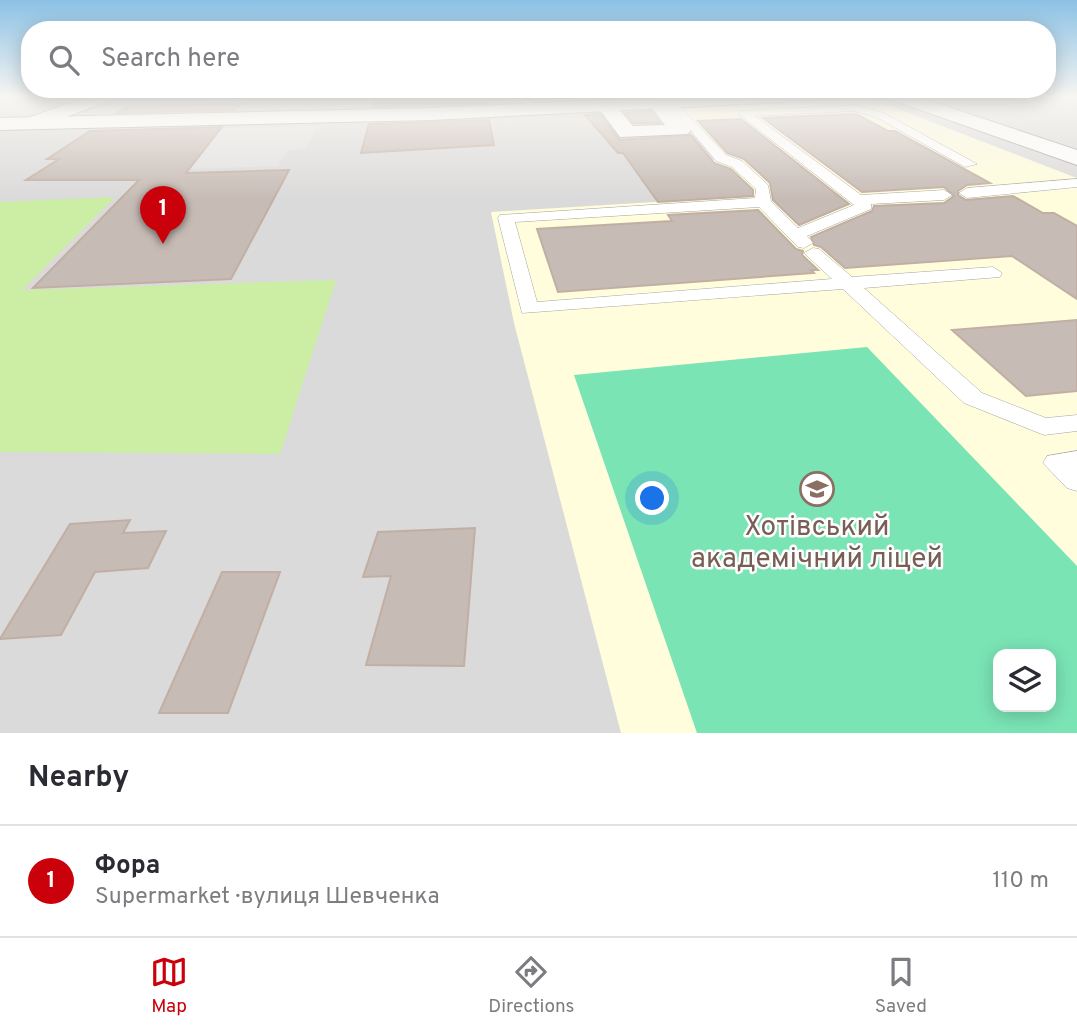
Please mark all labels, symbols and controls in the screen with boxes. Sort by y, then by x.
search box [21,21,1056,98]
icon: search [45,41,83,79]
text: Search here [101,43,240,76]
pin: 1 [140,186,186,244]
school or university icon: Хотівський академічний ліцей [798,470,836,508]
your location [635,481,669,515]
place label: Хотівський академічний ліцей [691,510,943,578]
map controls [993,649,1056,712]
button: layers [993,649,1056,712]
text: Nearby [28,760,129,797]
text: Фора [95,850,160,883]
text: 1 [46,867,56,896]
text: 110 m [992,867,1049,896]
text: Supermarket · вулиця Шевченка [95,883,440,912]
tab: Map [150,953,188,1019]
tab: Directions [488,953,575,1019]
tab: Saved [875,953,927,1019]

